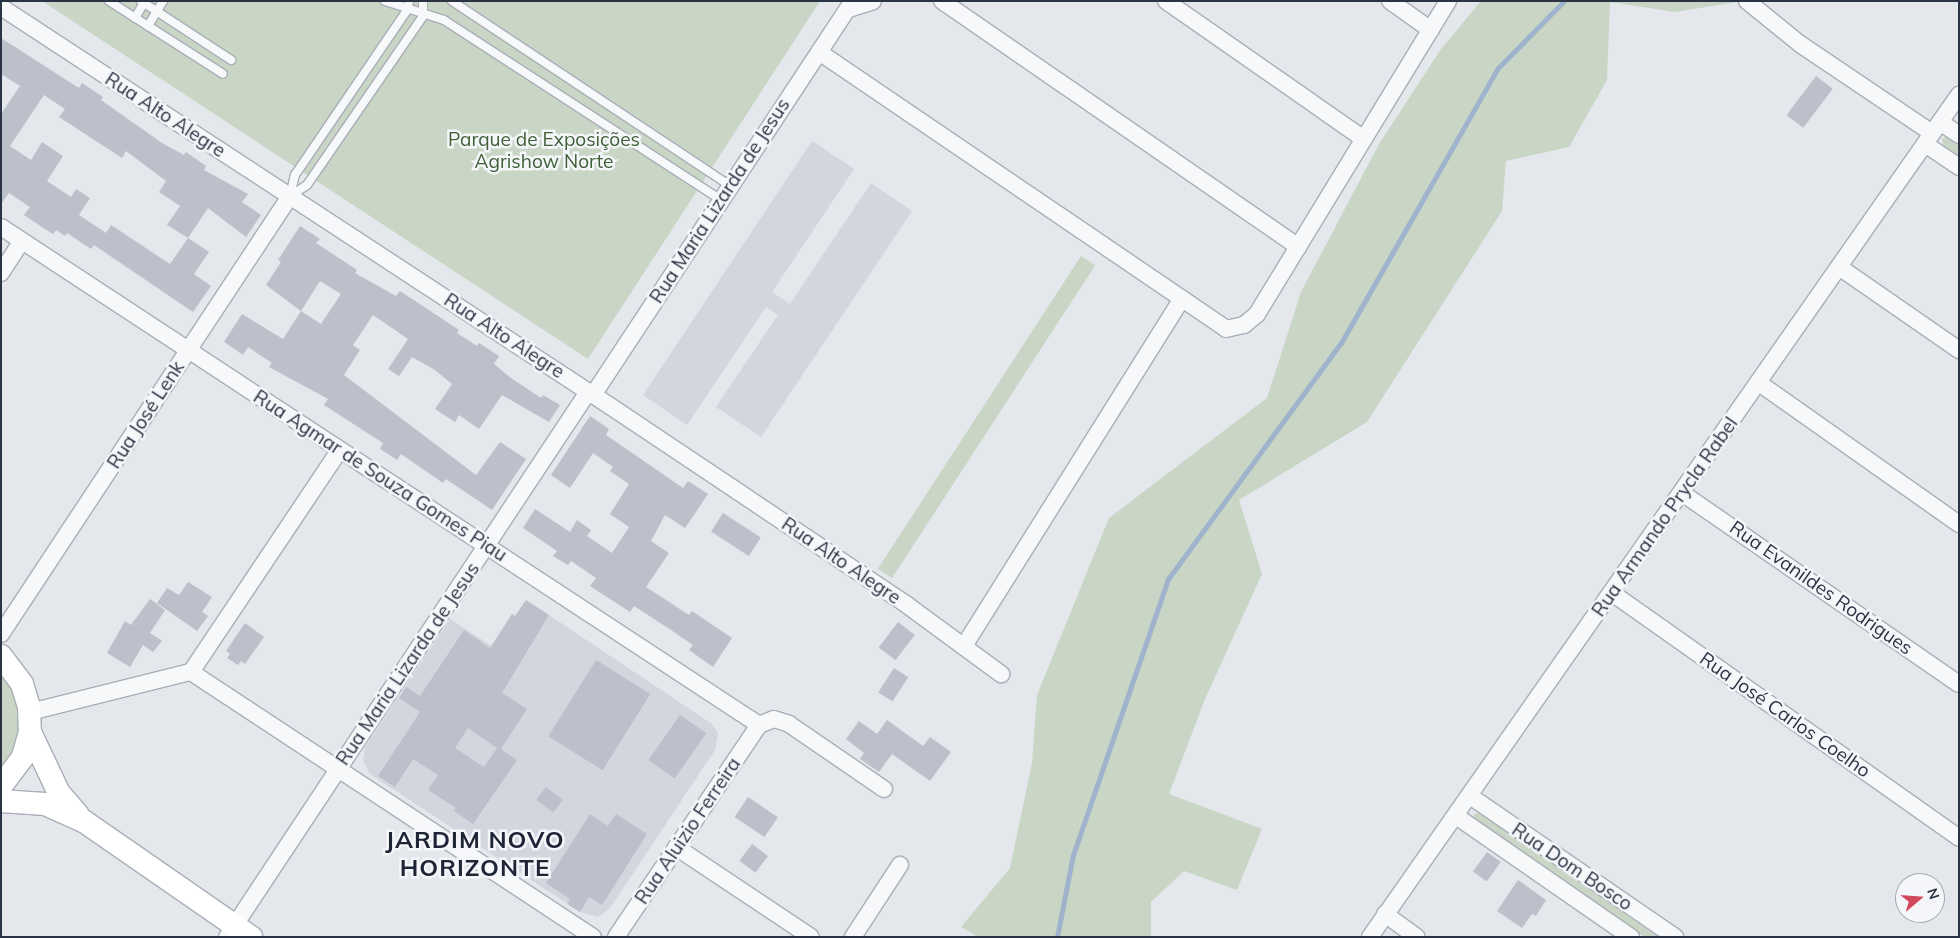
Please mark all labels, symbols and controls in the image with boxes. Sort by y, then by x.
street label: Rua Alto Alegre [101,68,229,162]
street label: Rua Maria Lizarda de Jesus [645,94,795,308]
park label: Parque de Exposições Agrishow Norte [448,129,640,173]
street label: Rua Alto Alegre [440,289,568,383]
street label: Rua José Lenk [103,357,189,473]
street label: Rua Agmar de Souza Gomes Piau [249,385,511,567]
street label: Rua Armando Prycla Rabel [1587,413,1743,621]
street label: Rua Alto Alegre [777,513,905,609]
street label: Rua Evanildes Rodrigues [1725,516,1917,660]
street label: Rua Maria Lizarda de Jesus [332,558,484,770]
street label: Rua José Carlos Coelho [1695,647,1875,783]
street label: Rua Aluizio Ferreira [630,753,746,909]
street label: Rua Dom Bosco [1507,818,1637,916]
district label: JARDIM NOVO HORIZONTE [384,826,566,882]
north arrow [1895,873,1945,923]
text: N [1923,886,1944,901]

